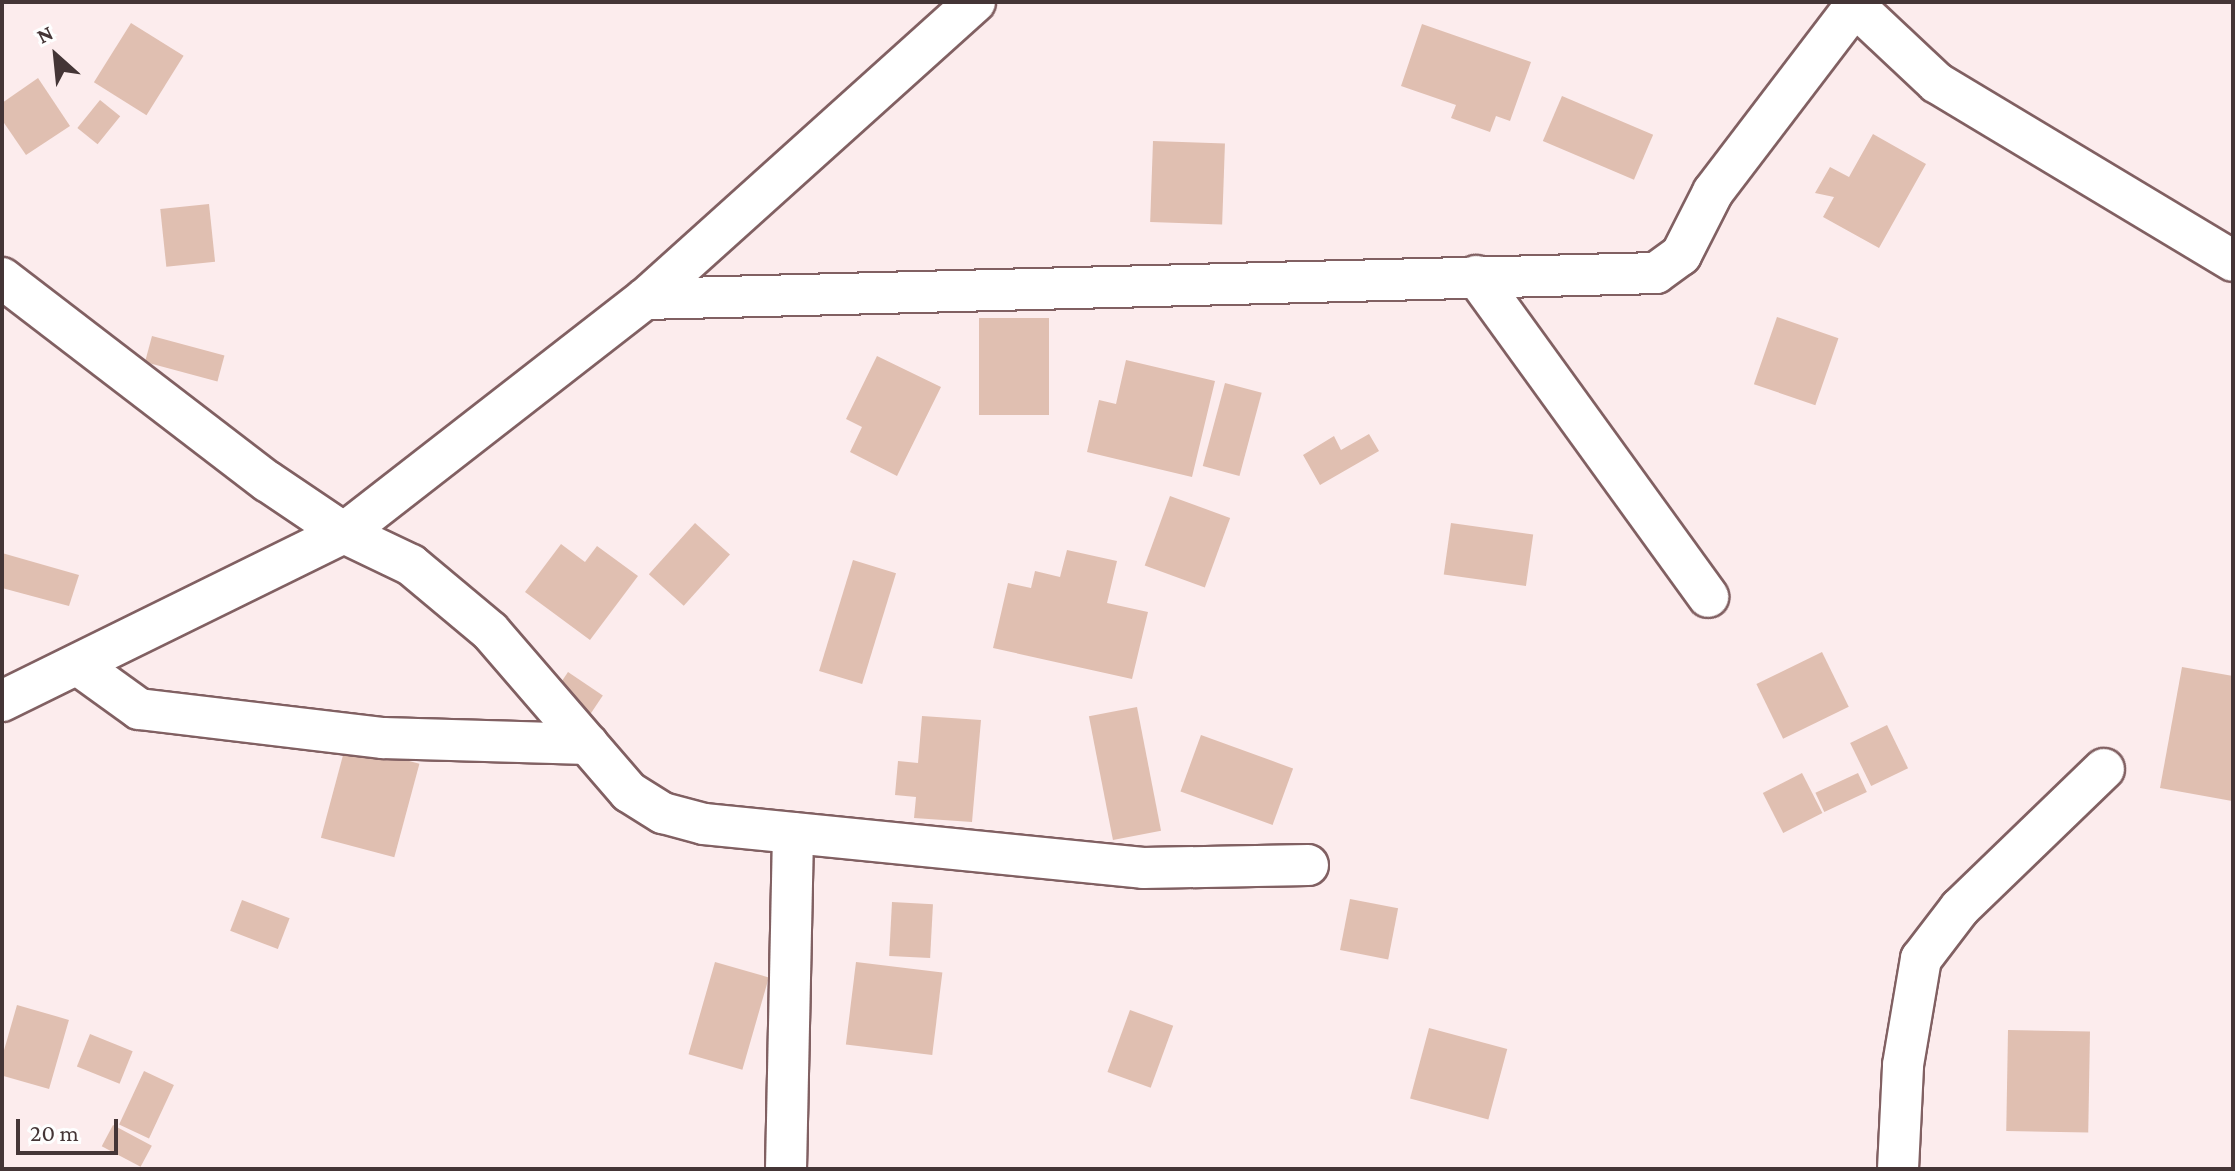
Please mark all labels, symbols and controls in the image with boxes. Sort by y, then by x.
north arrow [16,16,96,96]
text: N [33,20,57,49]
scale bar [20,1103,122,1153]
text: 20 m [30,1119,79,1146]

